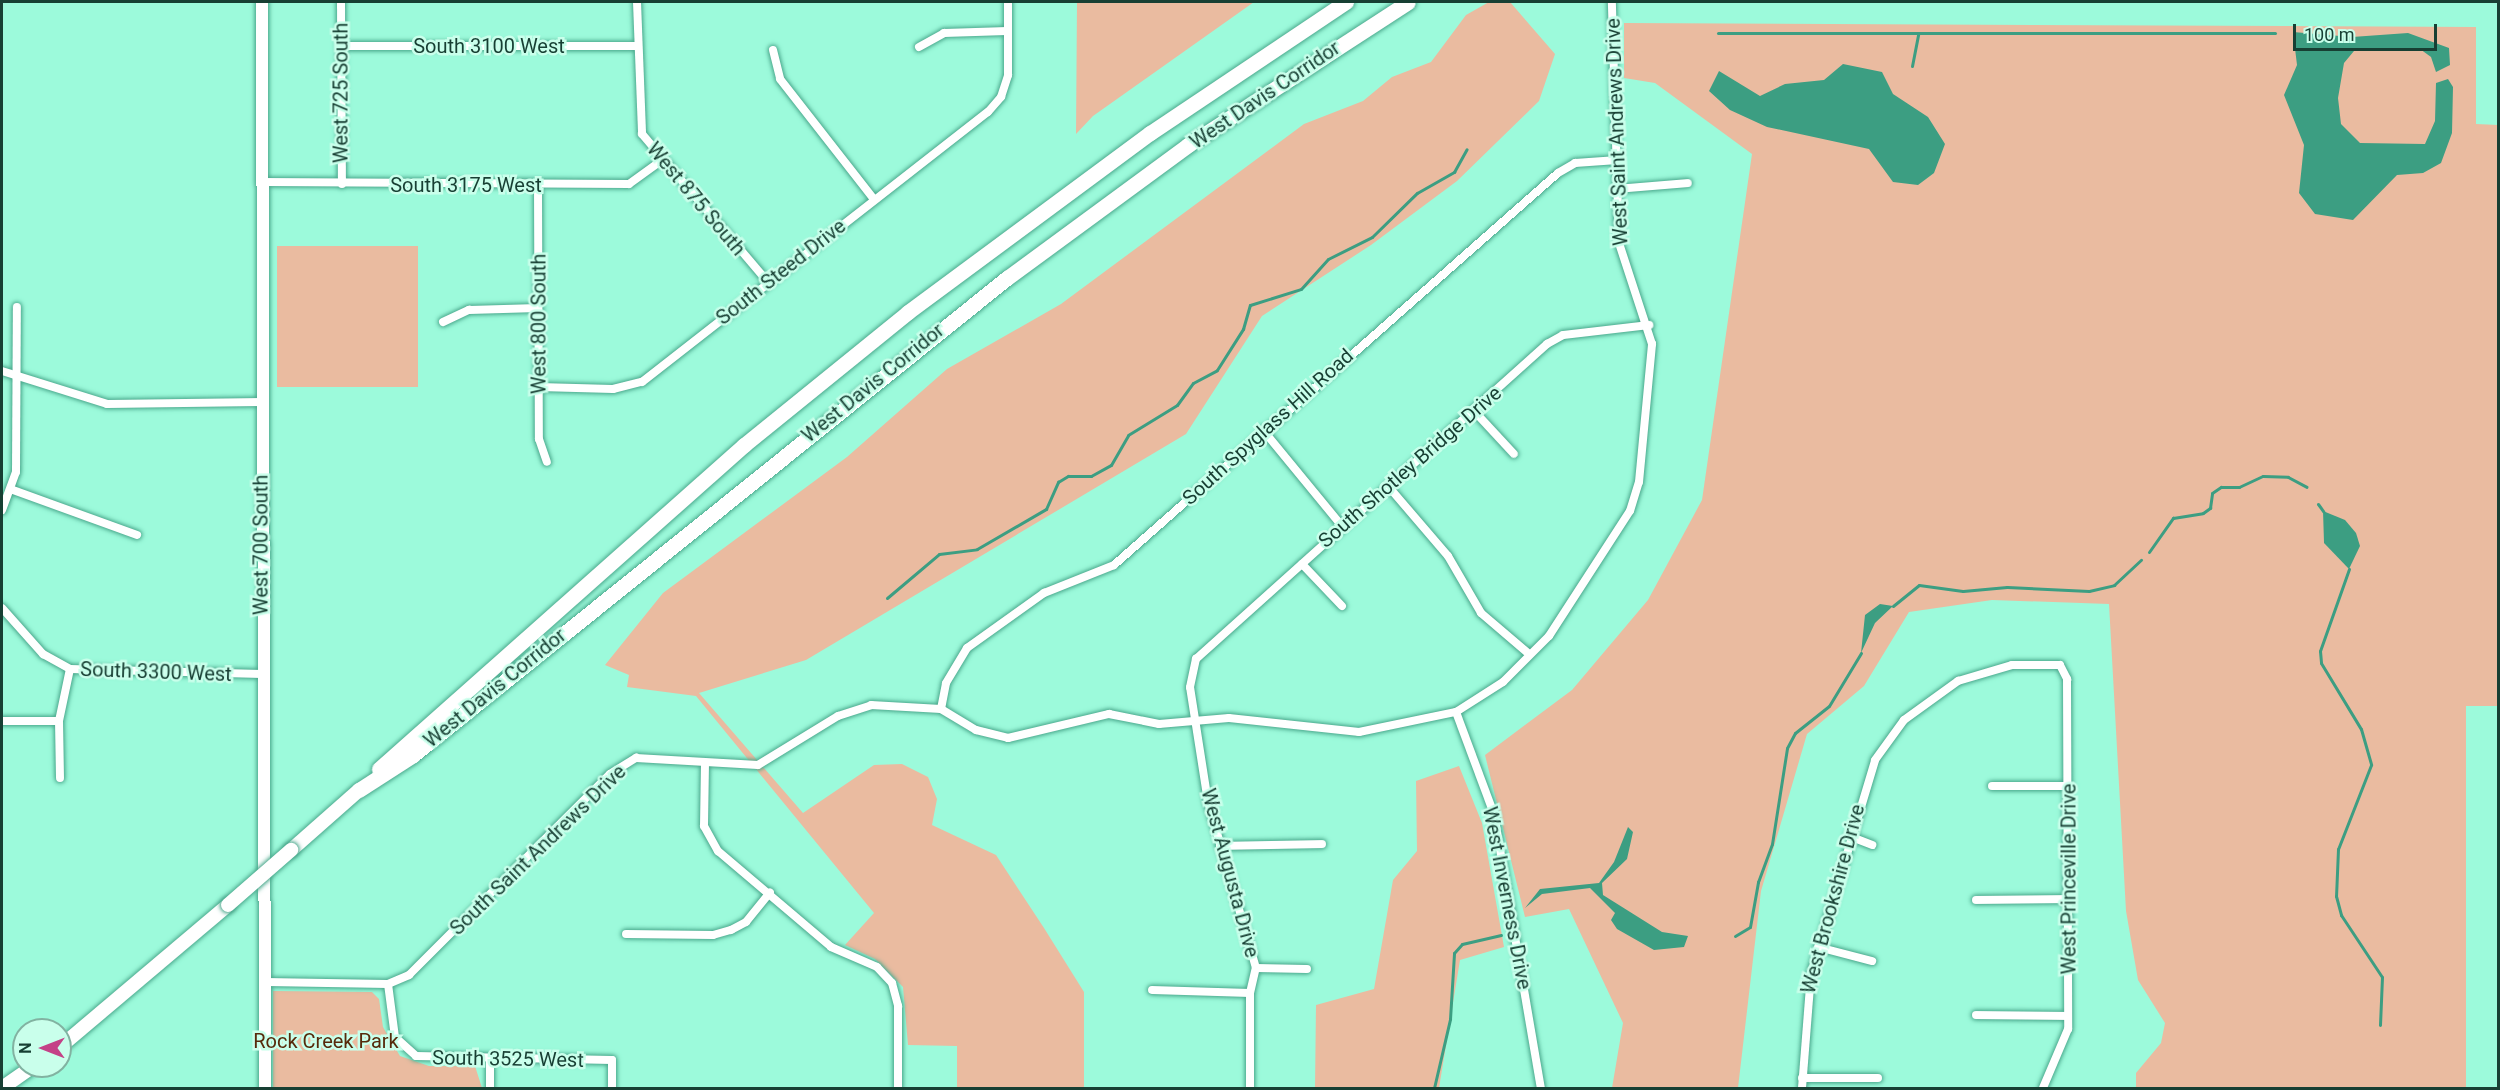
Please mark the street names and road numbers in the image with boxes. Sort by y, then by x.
street label: West Saint Andrews Drive [1601,18,1633,246]
street label: West 725 South [329,23,353,163]
street label: South 3100 West [413,34,565,58]
street label: West Davis Corridor [1185,36,1345,154]
street label: West 875 South [642,138,750,260]
street label: South 3175 West [390,173,542,197]
street label: South Steed Drive [712,214,850,330]
street label: West 800 South [527,254,551,394]
street label: West Davis Corridor [797,318,949,448]
street label: South Spyglass Hill Road [1178,344,1358,510]
street label: South Shotley Bridge Drive [1314,381,1506,553]
street label: West 700 South [249,475,273,615]
street label: West Davis Corridor [419,623,571,753]
street label: South 3300 West [80,657,232,687]
street label: South Saint Andrews Drive [445,760,631,940]
street label: West Princeville Drive [2057,784,2081,974]
street label: West Augusta Drive [1196,786,1264,960]
street label: West Brookshire Drive [1796,802,1870,996]
street label: West Inverness Drive [1478,805,1536,991]
street label: South 3525 West [432,1046,584,1072]

